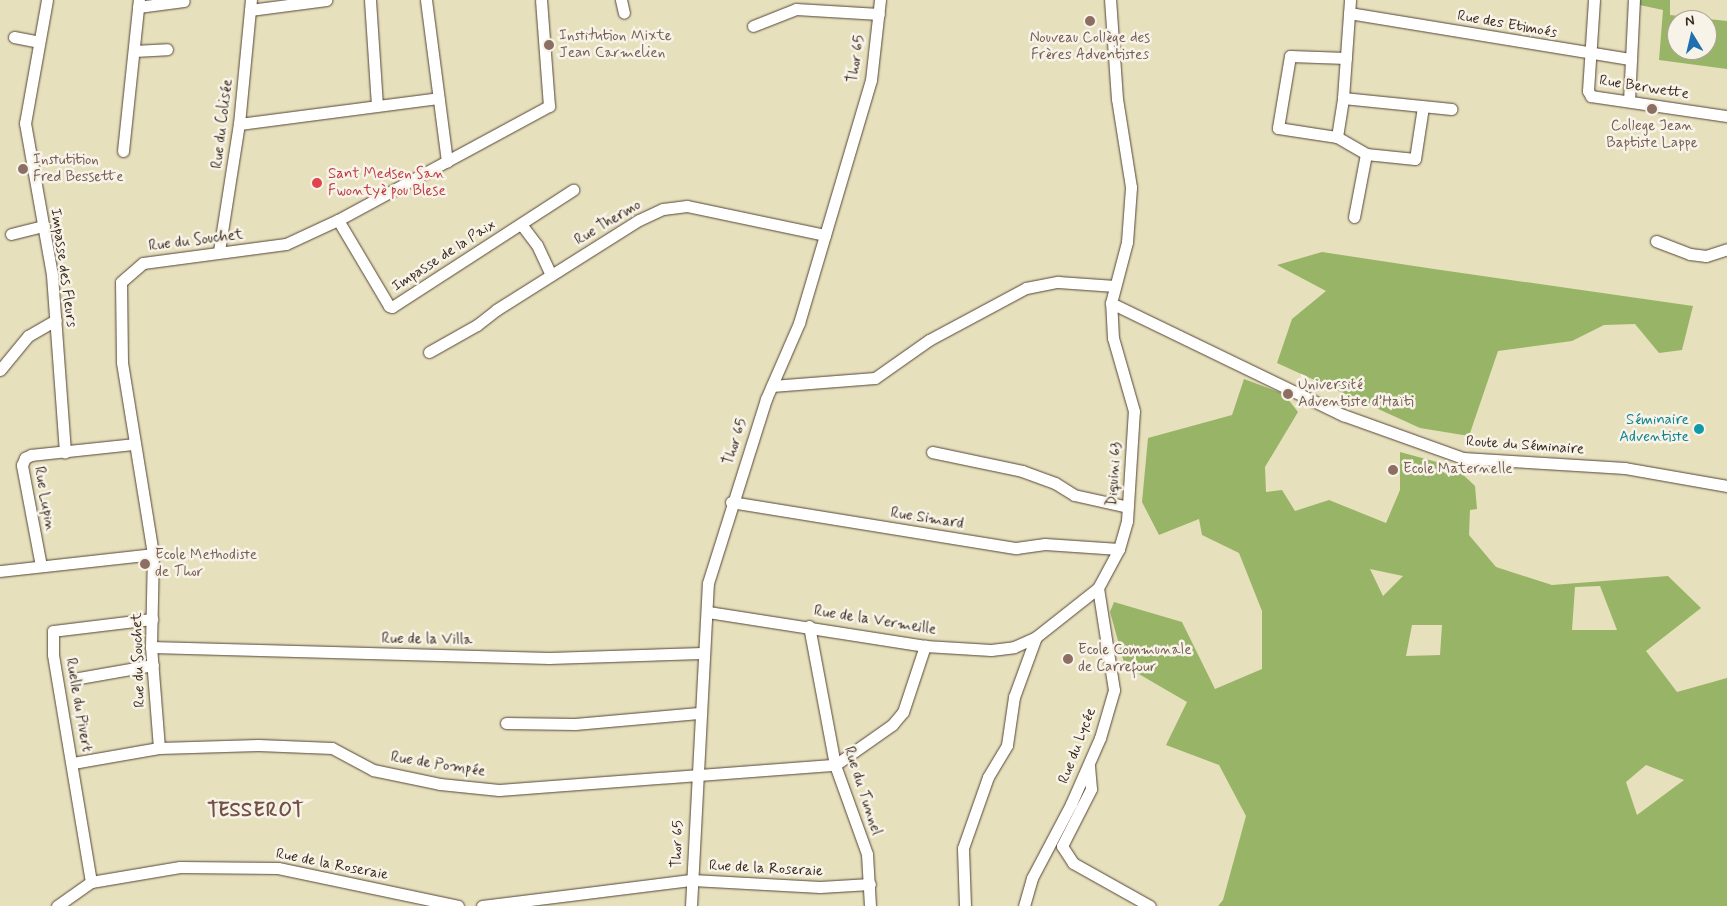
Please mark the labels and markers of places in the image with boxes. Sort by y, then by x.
marker: Nouveau Collège des Frères Adventistes [1084,15,1096,27]
place label: Institution Mixte Jean Carmelien [559,27,668,62]
place label: Nouveau Collège des Frères Adventistes [1029,29,1151,64]
marker: Institution Mixte Jean Carmelien [543,39,555,51]
marker: College Jean Baptiste Lappe [1646,103,1658,115]
place label: College Jean Baptiste Lappe [1606,117,1698,152]
place label: Instutition Fred Bessette [33,151,125,186]
marker: Instutition Fred Bessette [17,163,29,175]
place label: Sant Medsen San Fwontyè pou Blese [328,165,446,200]
marker: Sant Medsen San Fwontyè pou Blese [310,176,324,190]
place label: Université Adventiste d’Haïti [1298,376,1414,411]
marker: Université Adventiste d’Haïti [1282,388,1294,400]
place label: Séminaire Adventiste [1619,411,1689,446]
marker: Séminaire Adventiste [1693,423,1705,435]
place label: Ecole Maternelle [1403,461,1506,479]
marker: Ecole Maternelle [1387,464,1399,476]
place label: Ecole Methodiste de Thor [155,546,258,581]
marker: Ecole Methodiste de Thor [139,558,151,570]
place label: Ecole Communale de Carrefour [1078,641,1194,676]
marker: Ecole Communale de Carrefour [1062,653,1074,665]

